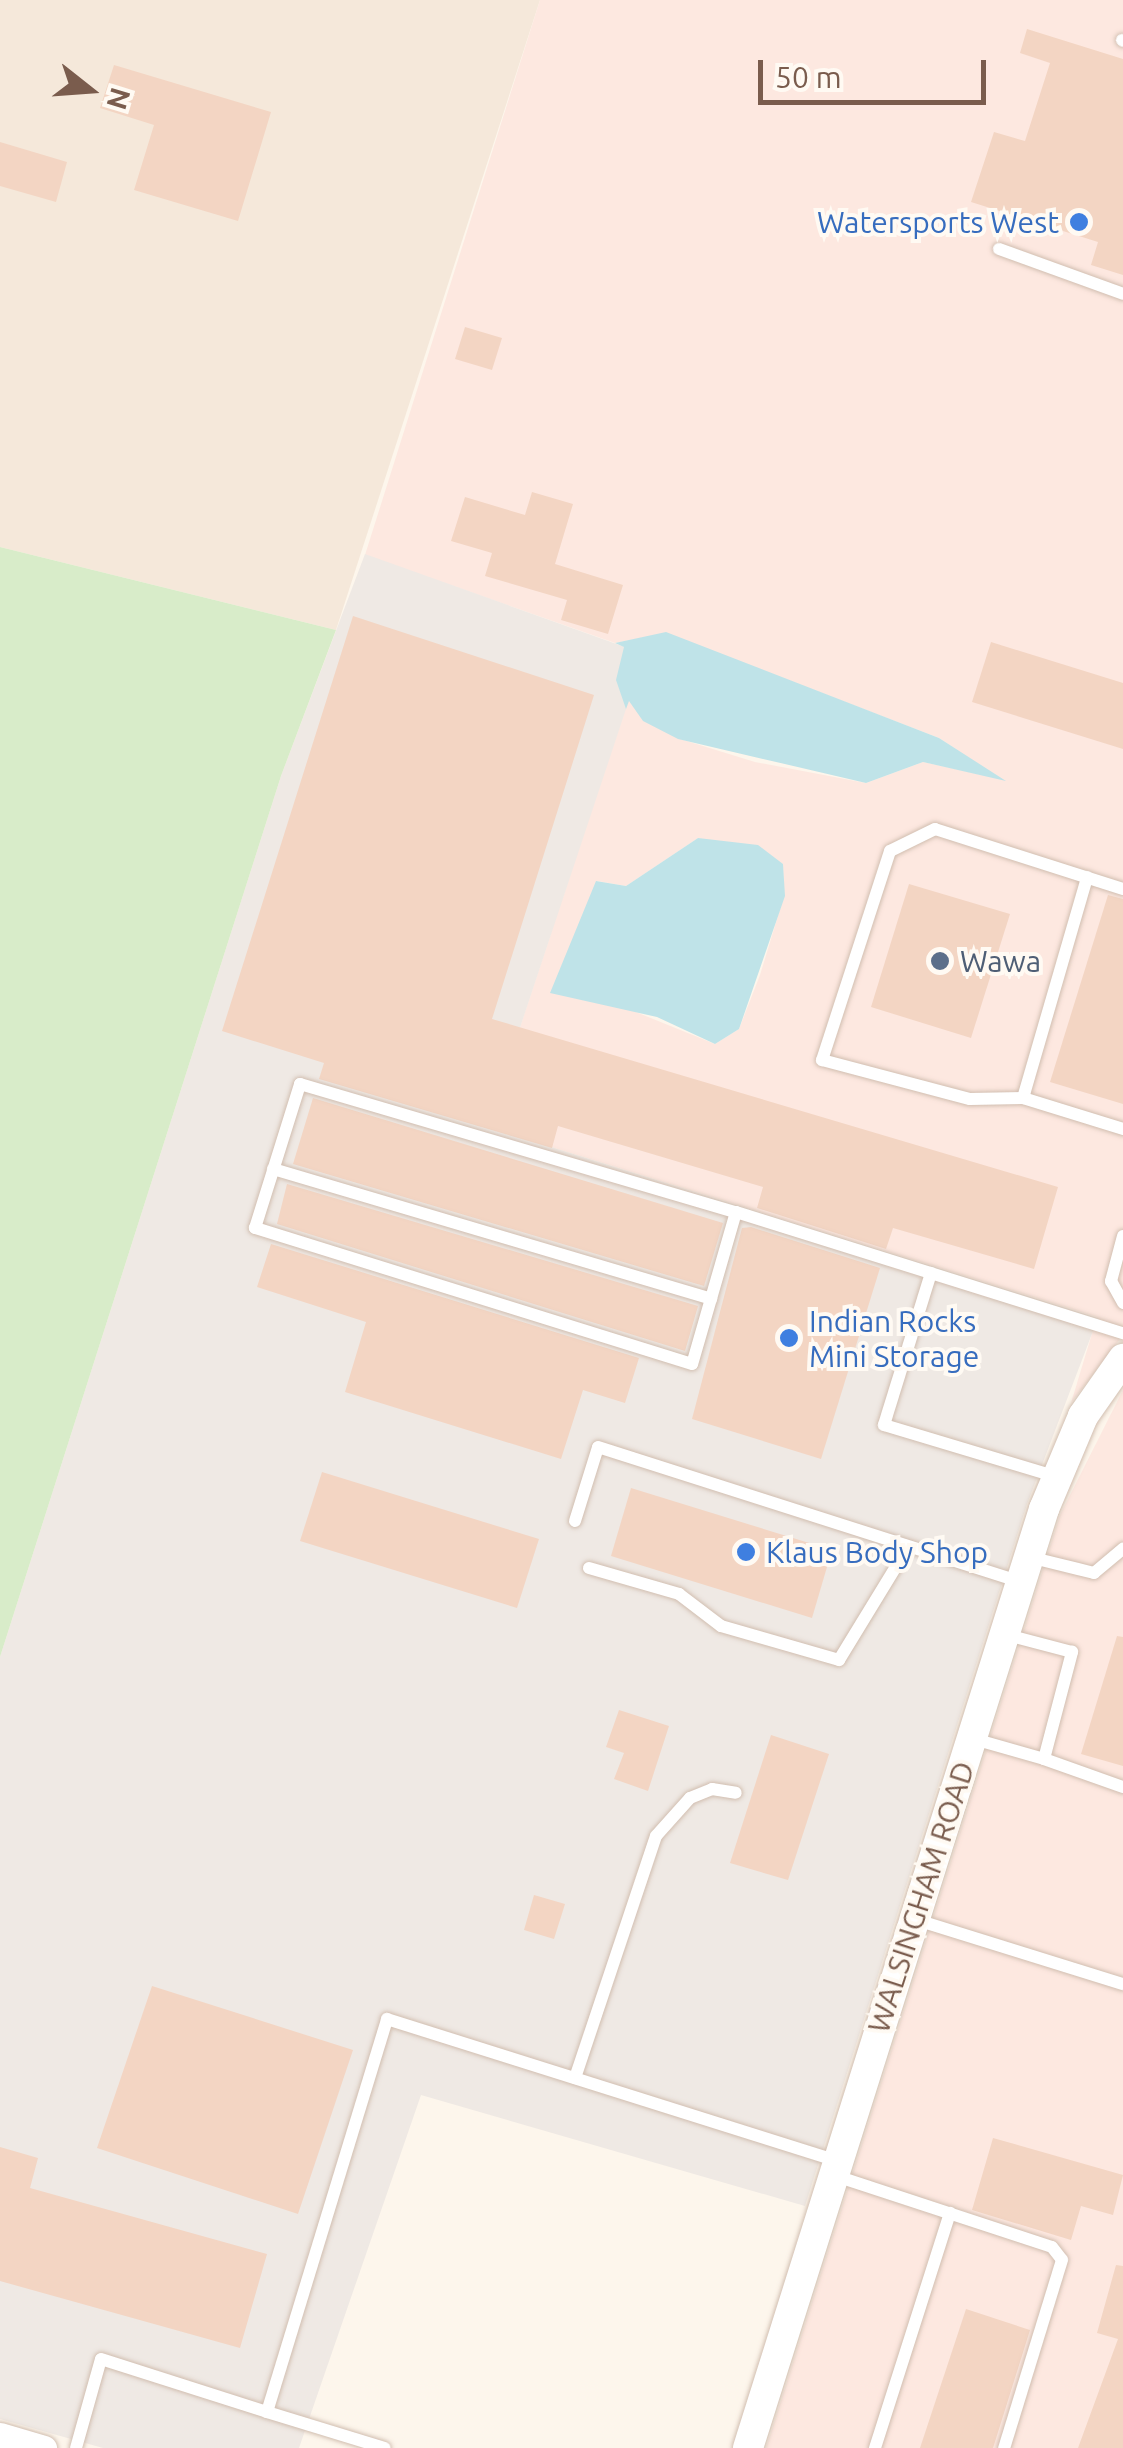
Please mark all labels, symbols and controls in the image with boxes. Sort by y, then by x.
north arrow [40,40,140,140]
scale bar [763,40,990,102]
text: 50 m [775,60,842,94]
text: N [101,84,137,113]
place label: Watersports West [817,204,1059,240]
marker: Watersports West [1068,211,1090,233]
place label: Wawa [960,943,1041,979]
marker: Wawa [929,950,951,972]
place label: Indian Rocks Mini Storage [809,1303,979,1374]
marker: Indian Rocks Mini Storage [778,1327,800,1349]
place label: Klaus Body Shop [766,1534,988,1570]
marker: Klaus Body Shop [735,1541,757,1563]
street label: WALSINGHAM ROAD [860,1757,982,2037]

